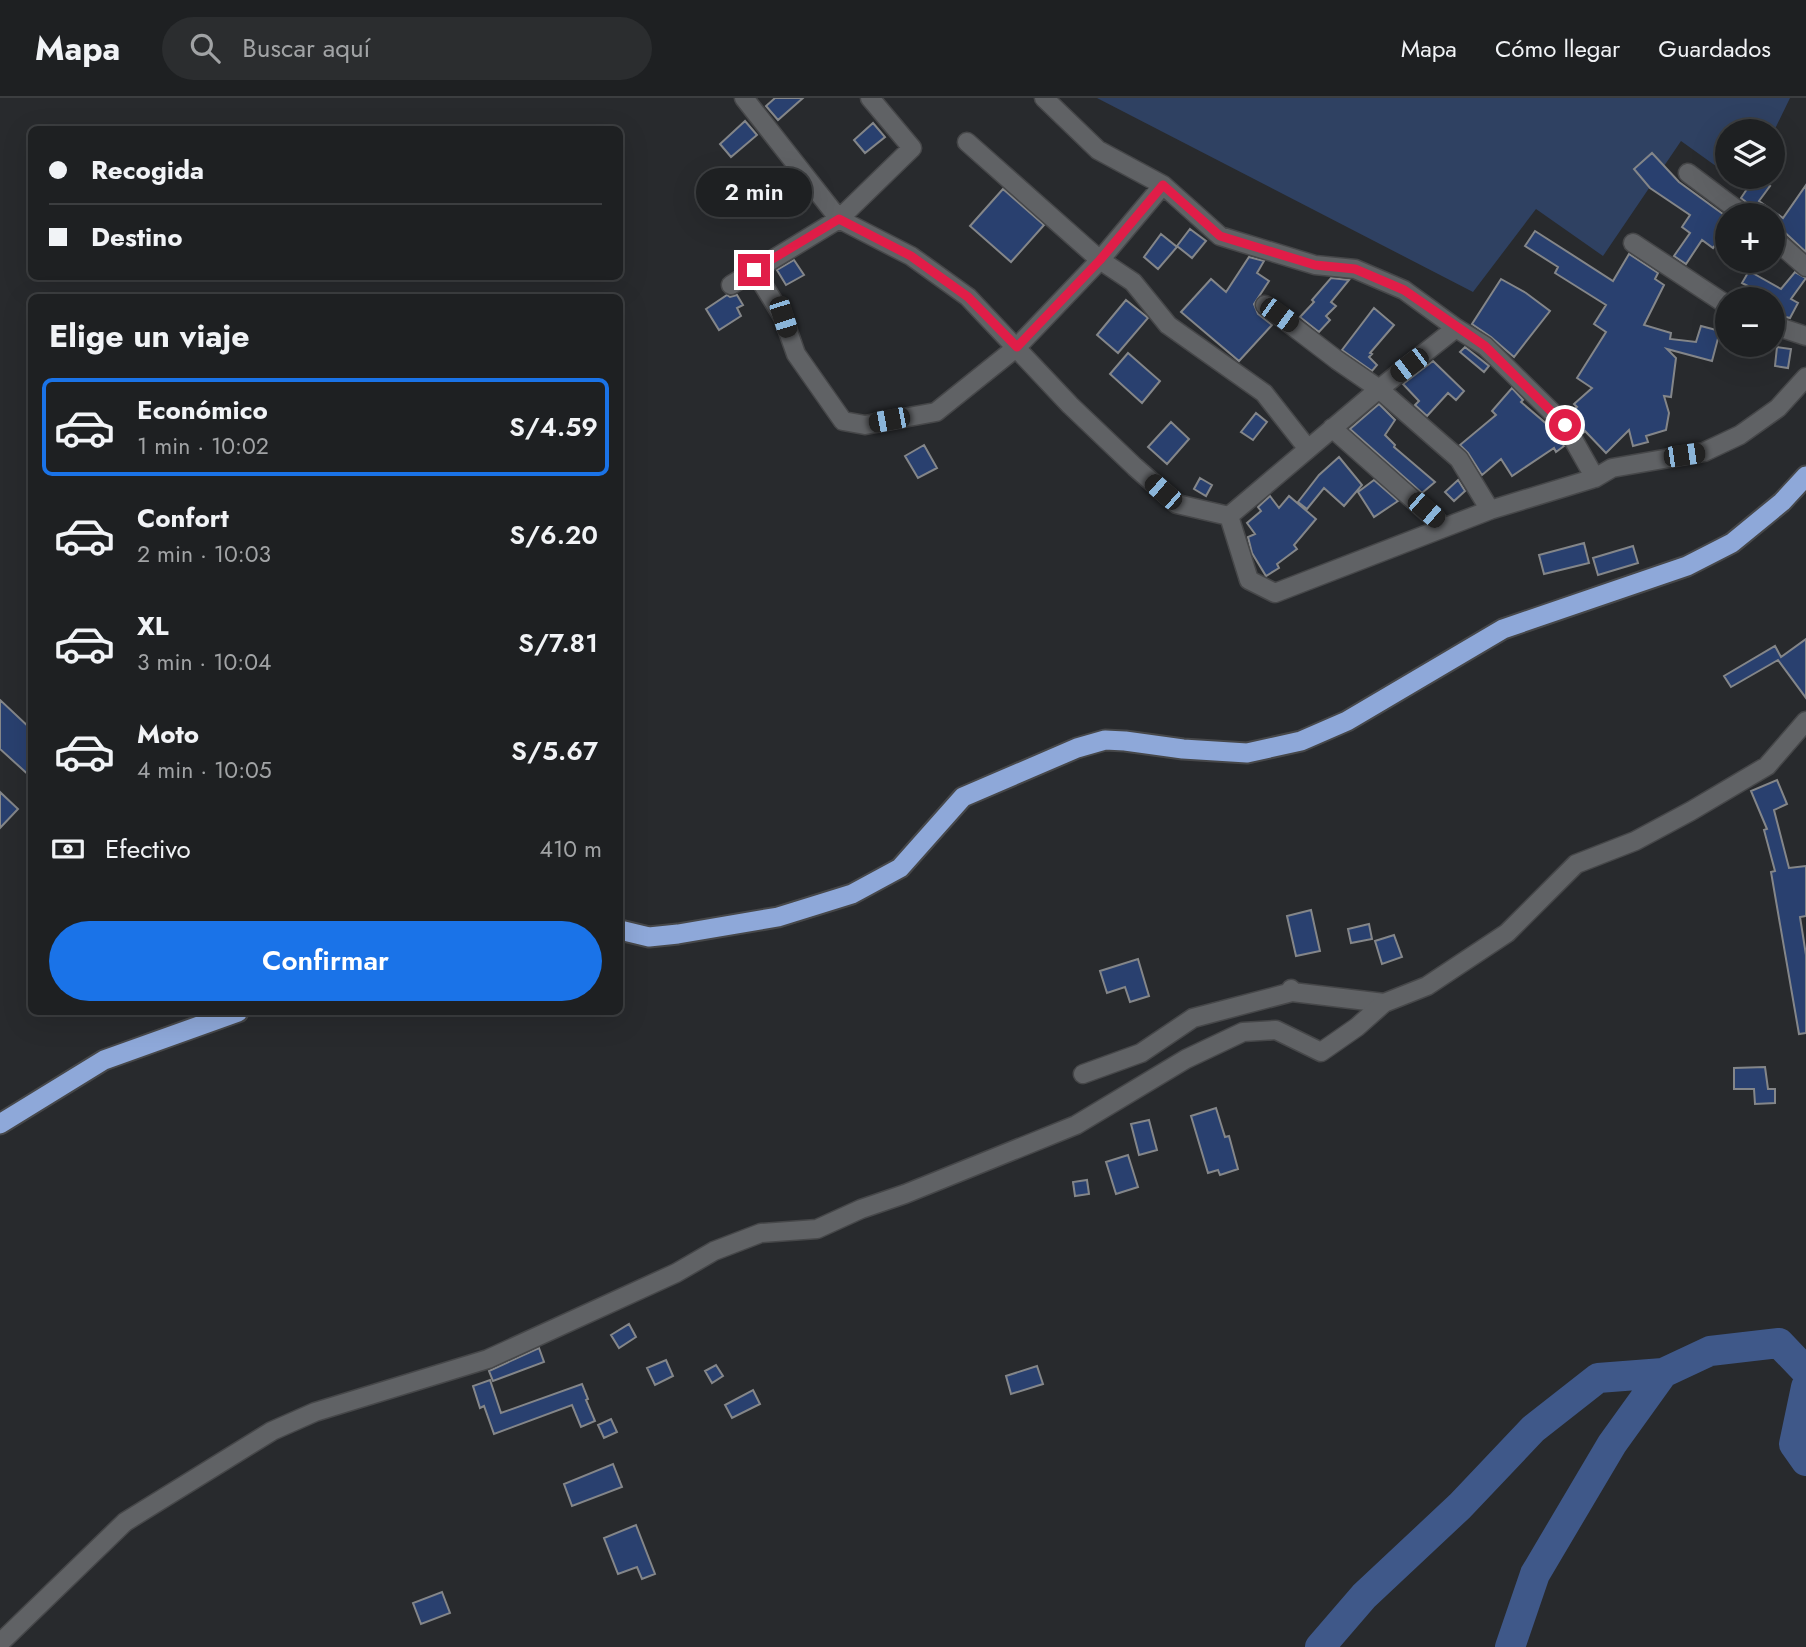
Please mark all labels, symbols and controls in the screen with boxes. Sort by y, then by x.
search box [162,17,652,80]
text: Mapa [35,25,120,72]
icon: search [186,29,224,67]
text: Buscar aquí [242,29,370,67]
text: Mapa [1401,31,1457,66]
text: Cómo llegar [1495,31,1620,66]
text: Guardados [1658,31,1771,66]
map controls [1715,119,1785,357]
button: layers [1715,119,1785,189]
text: Recogida [91,151,204,189]
callout: 2 min [696,169,812,218]
text: 2 min [724,175,784,209]
button: + [1715,203,1785,273]
text: Destino [91,218,183,256]
route end [738,254,770,286]
button: − [1715,287,1785,357]
car [767,294,800,340]
car [1256,294,1303,336]
text: Elige un viaje [49,313,250,359]
car [1386,344,1433,386]
text: Económico [137,391,268,429]
icon: car [53,396,116,459]
car [867,406,912,434]
text: S/4.59 [509,408,598,446]
route start [1549,409,1581,441]
text: 1 min · 10:02 [137,429,269,463]
car [1662,442,1707,468]
car [1141,470,1186,514]
car [1404,488,1449,532]
text: Confort [137,499,229,537]
icon: car [53,504,116,567]
text: S/6.20 [509,516,598,554]
text: 2 min · 10:03 [137,537,271,571]
text: XL [137,607,169,645]
icon: car [53,612,116,675]
text: S/7.81 [518,624,598,662]
text: 3 min · 10:04 [137,645,271,679]
text: Moto [137,715,199,753]
icon: car [53,720,116,783]
text: S/5.67 [511,732,598,770]
text: 4 min · 10:05 [137,753,272,787]
icon: cash [49,830,87,868]
text: Efectivo [105,830,191,868]
text: 410 m [540,832,602,866]
button: Confirmar [49,921,602,1001]

